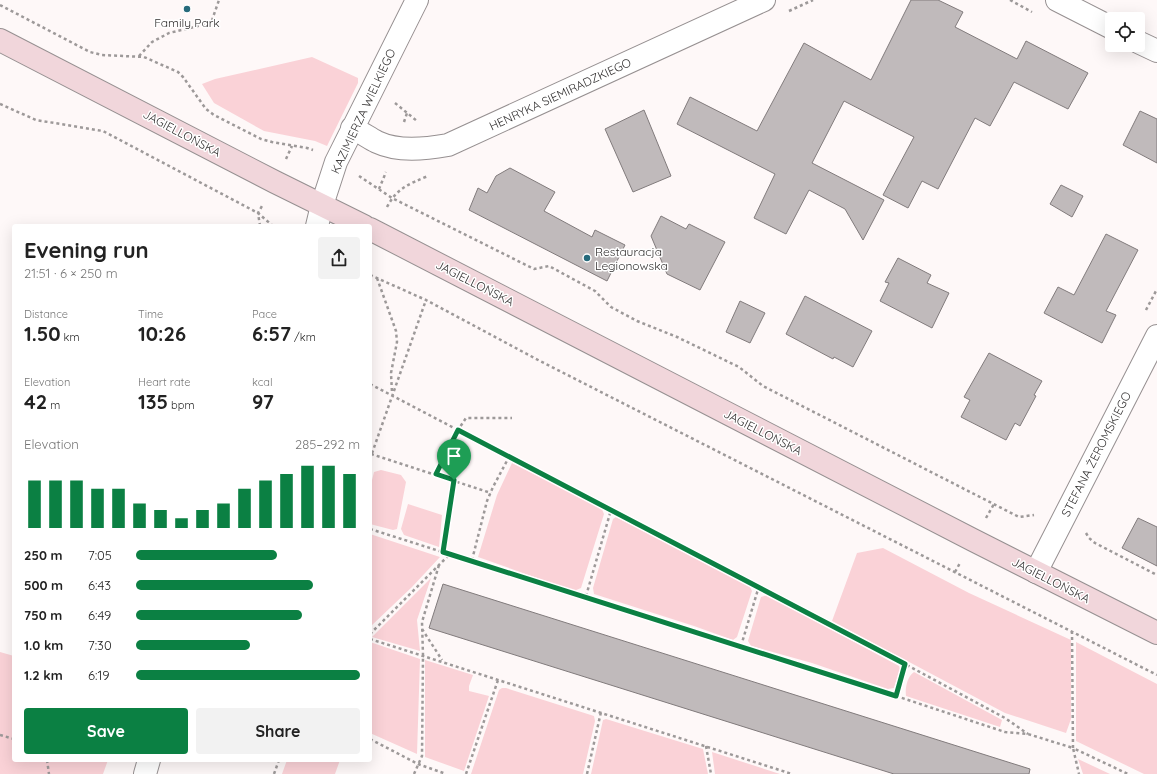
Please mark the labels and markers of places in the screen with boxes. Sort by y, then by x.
marker: Family Park [182,4,192,14]
place label: Family Park [154,15,220,30]
place label: Restauracja Legionowska [595,244,668,273]
marker: Restauracja Legionowska [582,253,592,263]
pin [437,439,471,480]

